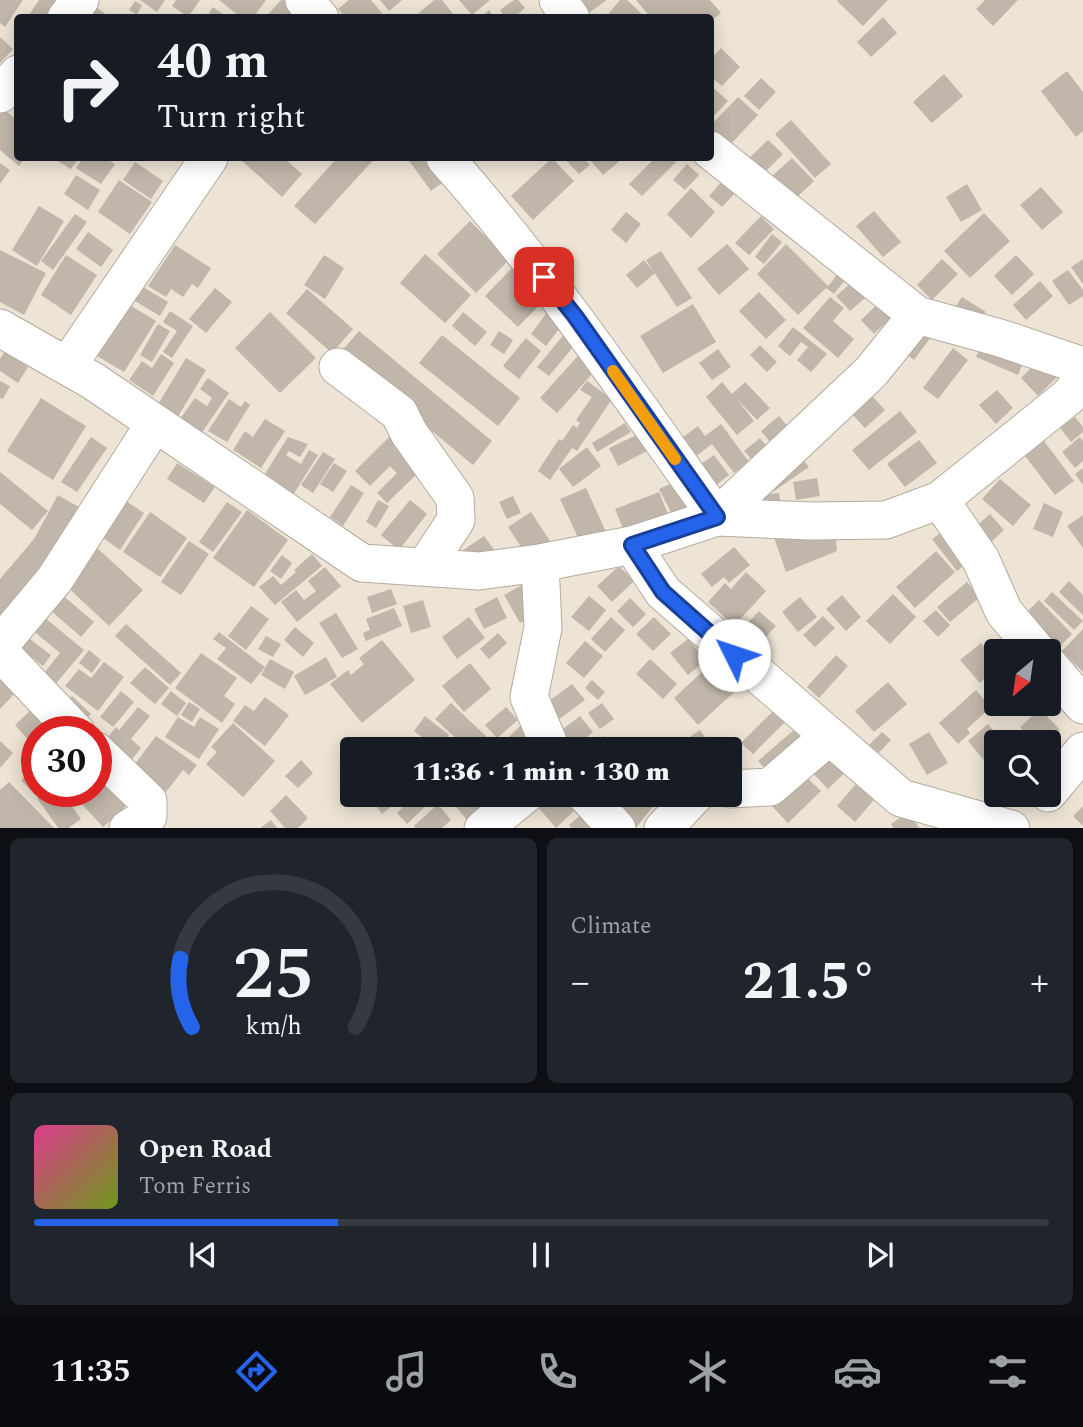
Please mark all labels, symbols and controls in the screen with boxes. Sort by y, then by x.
text: 40 m [157,25,268,100]
icon: right [42,42,133,133]
text: Turn right [157,93,305,142]
pin [514,247,574,307]
icon: arrive [525,258,563,296]
position arrow [697,618,771,692]
north arrow [984,639,1060,716]
map controls [984,639,1061,807]
speed limit sign: 30 [21,716,112,807]
button: search [984,730,1061,807]
text: 11:36 · 1 min · 130 m [412,752,670,792]
text: Climate [571,909,651,944]
text: 25 [232,920,314,1031]
text: 21.5° [743,943,877,1022]
text: − [571,954,590,1012]
text: + [1030,954,1049,1012]
text: km/h [245,1007,301,1045]
text: Open Road [139,1129,272,1169]
text: Tom Ferris [139,1169,251,1204]
icon: previous [184,1236,222,1274]
icon: pause [522,1236,560,1274]
icon: next [861,1236,899,1274]
text: 11:35 [51,1347,131,1396]
icon: directions [232,1347,281,1396]
icon: music [382,1347,431,1396]
icon: phone [533,1347,582,1396]
icon: climate [683,1347,732,1396]
icon: car [833,1347,882,1396]
icon: filters [983,1347,1032,1396]

